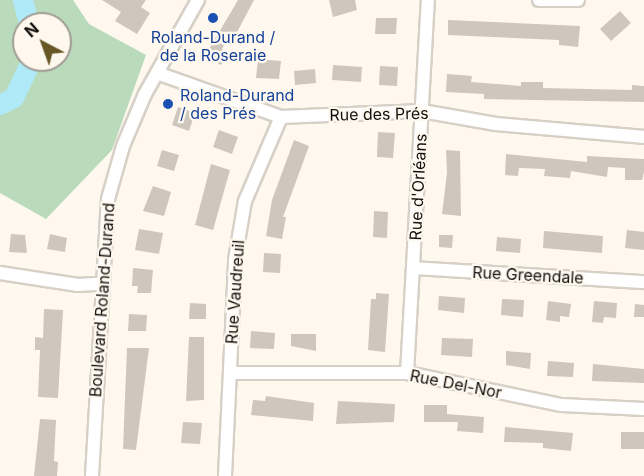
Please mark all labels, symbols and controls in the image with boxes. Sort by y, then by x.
marker: Roland-Durand / de la Roseraie [206,11,220,25]
north arrow [12,12,72,72]
text: N [20,18,43,41]
place label: Roland-Durand / de la Roseraie [151,27,275,65]
place label: Roland-Durand / des Prés [180,85,294,123]
marker: Roland-Durand / des Prés [161,97,175,111]
street label: Rue des Prés [329,104,429,124]
street label: Rue d'Orléans [406,133,430,241]
street label: Boulevard Roland-Durand [86,202,118,398]
street label: Rue Vaudreuil [222,239,248,345]
street label: Rue Greendale [472,262,584,288]
street label: Rue Del-Nor [408,366,504,402]

